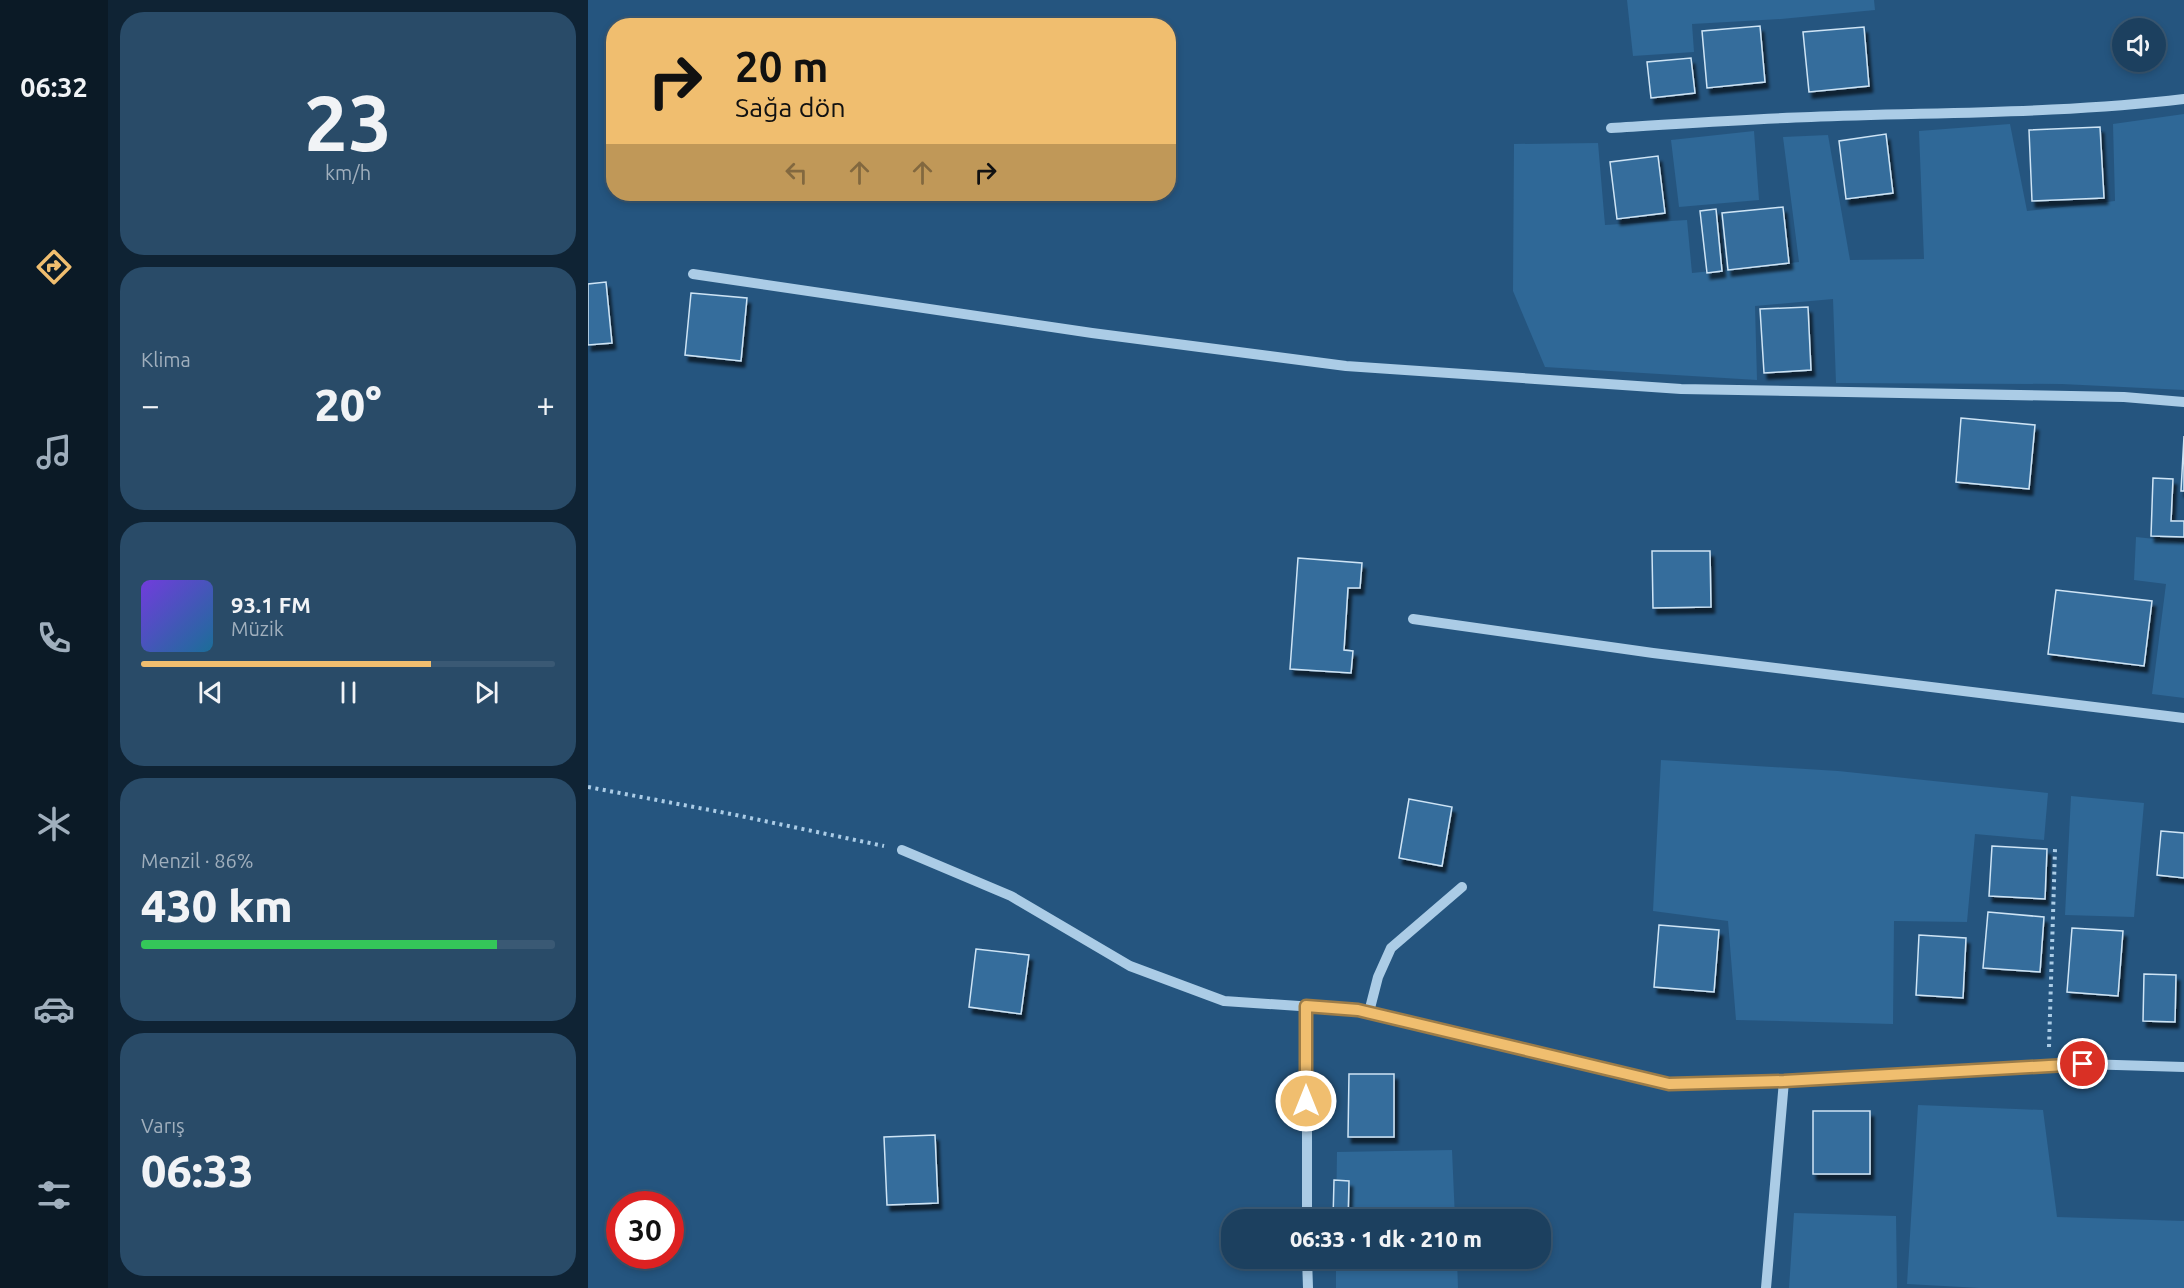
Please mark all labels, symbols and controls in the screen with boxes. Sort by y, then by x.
map controls [2112,18,2166,72]
button: sound [2112,18,2166,72]
icon: right [636,42,714,120]
text: 20 m [735,43,829,90]
text: 06:32 [20,72,88,102]
text: 23 [304,78,392,166]
text: Sağa dön [735,92,846,122]
icon: left [780,156,813,189]
icon: ahead [843,156,876,189]
icon: ahead [906,156,939,189]
icon: right [969,156,1002,189]
text: km/h [325,161,371,184]
icon: directions [33,246,75,288]
text: Klima [141,348,191,371]
text: 20° [314,379,382,430]
text: − [141,386,160,423]
text: + [536,386,555,423]
icon: music [33,431,75,473]
text: 93.1 FM [231,592,311,617]
icon: phone [33,617,75,659]
text: Müzik [231,617,284,640]
icon: previous [194,676,227,709]
icon: pause [332,676,365,709]
icon: next [470,676,503,709]
icon: climate [33,803,75,845]
text: Menzil · 86% [141,849,254,872]
text: 430 km [141,880,293,931]
icon: car [33,988,75,1030]
pin [2057,1038,2108,1089]
icon: arrive [2066,1047,2099,1080]
position arrow [1274,1069,1338,1133]
text: Varış [141,1114,185,1137]
text: 06:33 [141,1145,254,1196]
icon: filters [33,1174,75,1216]
speed limit sign: 30 [606,1191,684,1269]
text: 06:33 · 1 dk · 210 m [1290,1226,1482,1251]

